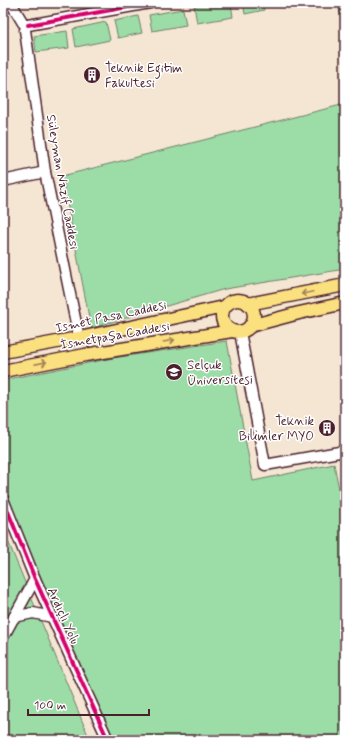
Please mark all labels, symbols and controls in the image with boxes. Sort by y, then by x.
place label: Teknik Egitim Fakultesi [105,60,182,92]
building icon: Teknik Egitim Fakultesi [82,65,102,85]
street label: Süleyman Nazif Caddesi [42,113,82,251]
one-way arrow [301,289,314,297]
street label: Ismet Pasa Caddesi [54,297,168,337]
street label: İsmetpaşa Caddesi [59,318,171,354]
one-way arrow [162,337,175,345]
place label: Selçuk Üniversitesi [187,357,253,389]
one-way arrow [34,359,47,367]
school or university icon: Selçuk Üniversitesi [164,362,184,382]
place label: Teknik Bilimler MYO [239,413,314,445]
building icon: Teknik Bilimler MYO [317,418,337,438]
street label: Ardıçlı Yolu [43,585,83,647]
scale bar [28,691,149,717]
text: 100 m [34,698,66,714]

